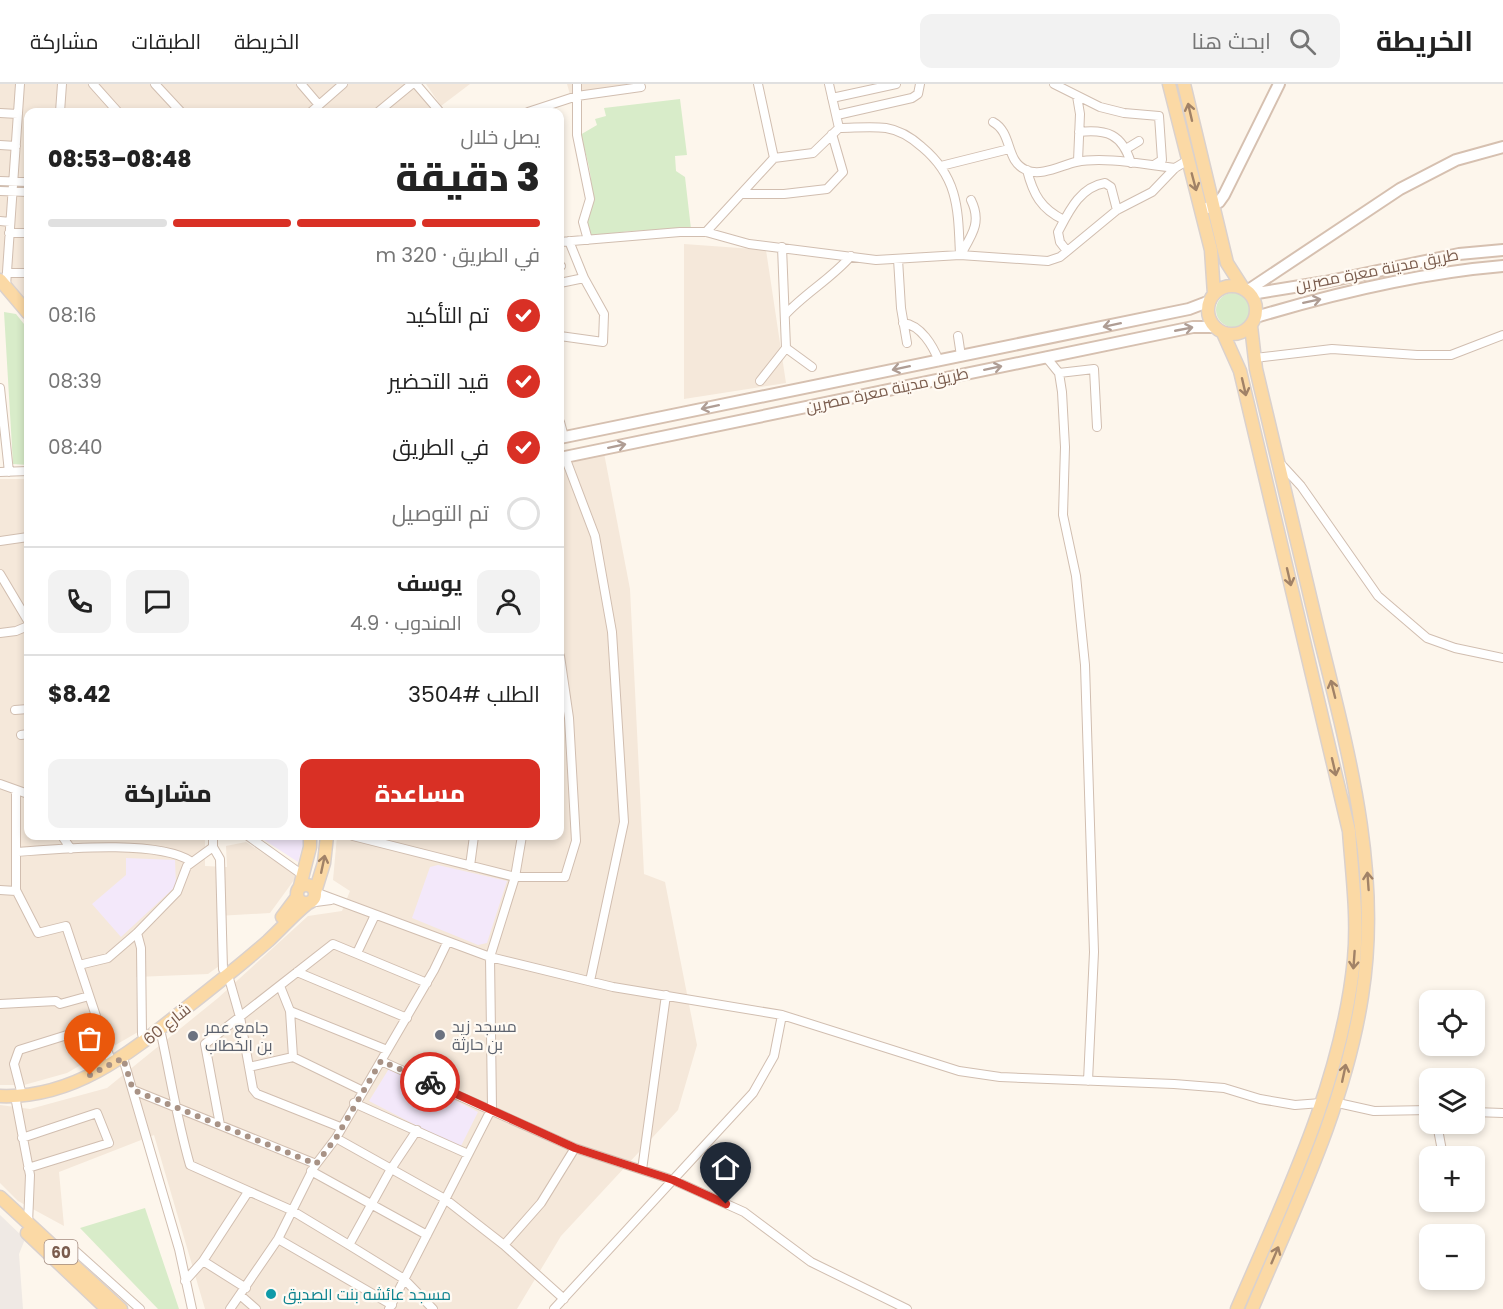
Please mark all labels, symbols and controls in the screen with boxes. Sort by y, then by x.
search box [920,14,1340,68]
text: الخريطة [1376,22,1473,61]
icon: search [1286,25,1319,58]
text: ابحث هنا [1192,26,1271,57]
text: مشاركة [30,27,99,56]
text: الطبقات [132,27,201,56]
text: الخريطة [234,27,300,56]
one-way arrow [1184,103,1196,122]
text: يصل خلال [460,123,540,151]
text: 08:48–08:53 [48,144,192,175]
text: 3 دقيقة [395,150,540,205]
one-way arrow [1188,172,1200,191]
text: في الطريق · 320 m [375,241,540,269]
street label: طريق مدينة معرة مصرين [1293,243,1461,297]
one-way arrow [1302,295,1321,306]
icon: check [507,299,540,332]
text: تم التأكيد [406,300,489,331]
text: 08:16 [48,301,97,329]
one-way arrow [1103,319,1122,331]
one-way arrow [1174,323,1193,334]
street label: طريق مدينة معرة مصرين [803,362,971,418]
one-way arrow [982,362,1002,373]
one-way arrow [891,363,910,375]
icon: check [507,365,540,398]
text: قيد التحضير [388,366,489,397]
text: 08:39 [48,367,102,395]
one-way arrow [1238,377,1250,396]
one-way arrow [700,402,719,414]
icon: check [507,431,540,464]
text: في الطريق [392,432,489,463]
text: 08:40 [48,433,103,461]
one-way arrow [607,440,626,451]
text: تم التوصيل [392,498,489,529]
one-way arrow [1283,567,1295,586]
text: يوسف [397,568,462,599]
button: phone [48,570,111,633]
button: chat [126,570,189,633]
button: person [477,570,540,633]
text: المندوب · 4.9 [350,609,462,637]
text: $8.42 [48,679,110,710]
text: الطلب #3504 [408,679,540,710]
one-way arrow [1326,680,1338,699]
one-way arrow [1328,757,1340,776]
button: مشاركة [48,759,288,828]
button: مساعدة [300,759,540,828]
one-way arrow [318,855,329,874]
one-way arrow [1362,871,1373,891]
one-way arrow [1348,949,1359,969]
map controls [1419,990,1485,1290]
button: locate [1419,990,1485,1056]
street label: شارع 60 [138,998,196,1050]
pin [64,1013,115,1075]
place label: مسجد زيد بن حارثة [452,1015,517,1056]
place label: جامع عمر بن الخطاب [204,1016,272,1057]
icon: bag [73,1022,106,1055]
marker: مسجد زيد بن حارثة [433,1028,447,1042]
marker: جامع عمر بن الخطاب [186,1029,200,1043]
courier [400,1052,460,1112]
one-way arrow [1339,1064,1351,1083]
icon: bike [414,1066,447,1099]
button: layers [1419,1068,1485,1134]
pin [700,1142,751,1204]
button: + [1419,1146,1485,1212]
icon: home [709,1151,742,1184]
button: − [1419,1224,1485,1290]
road number: 60 [44,1240,78,1264]
one-way arrow [1270,1246,1281,1265]
place label: مسجد عائشه بنت الصديق [283,1283,451,1306]
marker: مسجد عائشه بنت الصديق [264,1287,278,1301]

